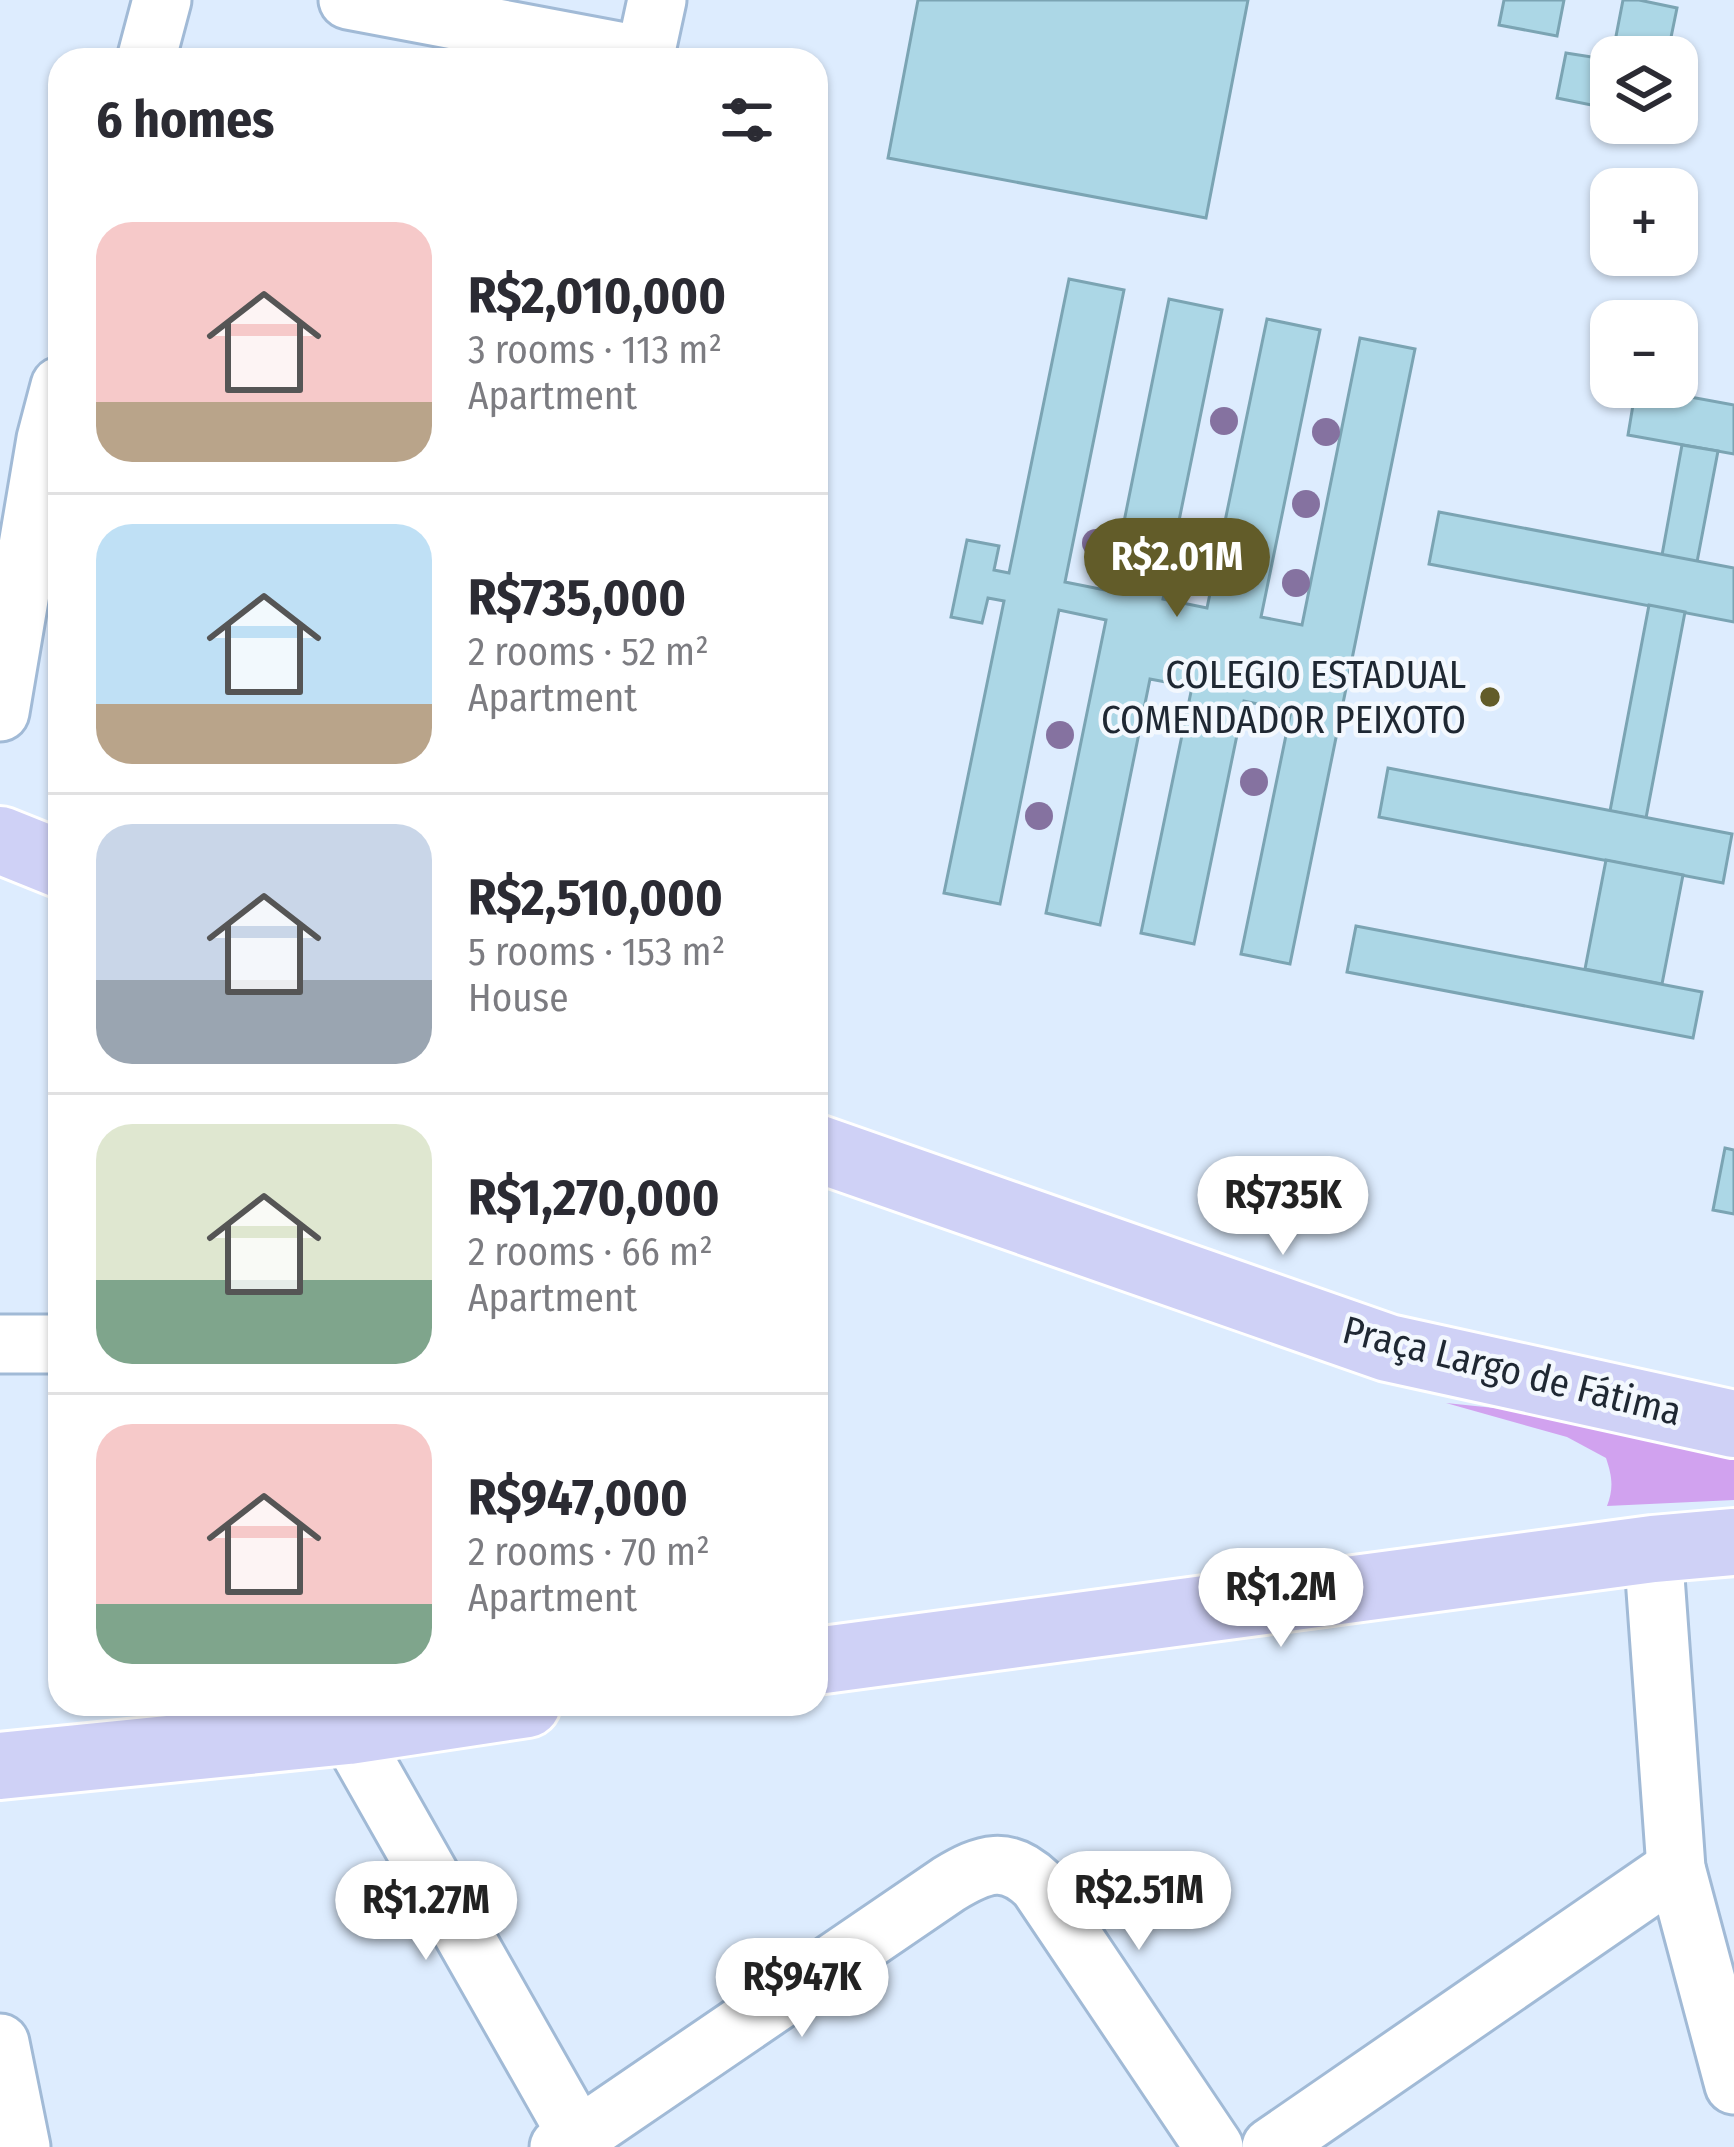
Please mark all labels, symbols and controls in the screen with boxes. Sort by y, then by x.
map controls [1590,36,1698,408]
button: layers [1590,36,1698,144]
icon: filters [714,87,780,153]
text: 6 homes [96,89,274,151]
button: + [1590,168,1698,276]
text: R$2,010,000 [468,265,726,327]
icon: home [192,270,336,414]
button: − [1590,300,1698,408]
text: 3 rooms · 113 m² [468,327,722,373]
text: Apartment [468,373,637,419]
pin: R$2.01M [1066,518,1288,620]
text: R$2.01M [1111,534,1243,580]
text: R$735,000 [468,567,686,629]
icon: home [192,572,336,716]
text: 2 rooms · 52 m² [468,629,709,675]
place label: COLEGIO ESTADUAL COMENDADOR PEIXOTO [1101,652,1466,743]
text: Apartment [468,675,637,721]
marker: COLEGIO ESTADUAL COMENDADOR PEIXOTO [1477,684,1503,710]
text: R$2,510,000 [468,867,723,929]
icon: home [192,872,336,1016]
text: 5 rooms · 153 m² [468,929,725,975]
text: House [468,975,568,1021]
pin: R$735K [1185,1156,1381,1258]
text: R$1,270,000 [468,1167,720,1229]
icon: home [192,1172,336,1316]
text: R$735K [1224,1172,1342,1218]
text: 2 rooms · 66 m² [468,1229,713,1275]
text: Apartment [468,1275,637,1321]
street label: Praça Largo de Fátima [1338,1307,1686,1435]
text: R$947,000 [468,1467,688,1529]
icon: home [192,1472,336,1616]
text: 2 rooms · 70 m² [468,1529,710,1575]
pin: R$1.2M [1183,1548,1379,1650]
text: R$1.2M [1225,1564,1337,1610]
text: Apartment [468,1575,637,1621]
pin: R$2.51M [1028,1851,1250,1953]
pin: R$1.27M [315,1861,537,1963]
text: R$2.51M [1074,1867,1204,1913]
text: R$1.27M [362,1877,490,1923]
pin: R$947K [704,1938,900,2040]
text: R$947K [743,1954,861,2000]

